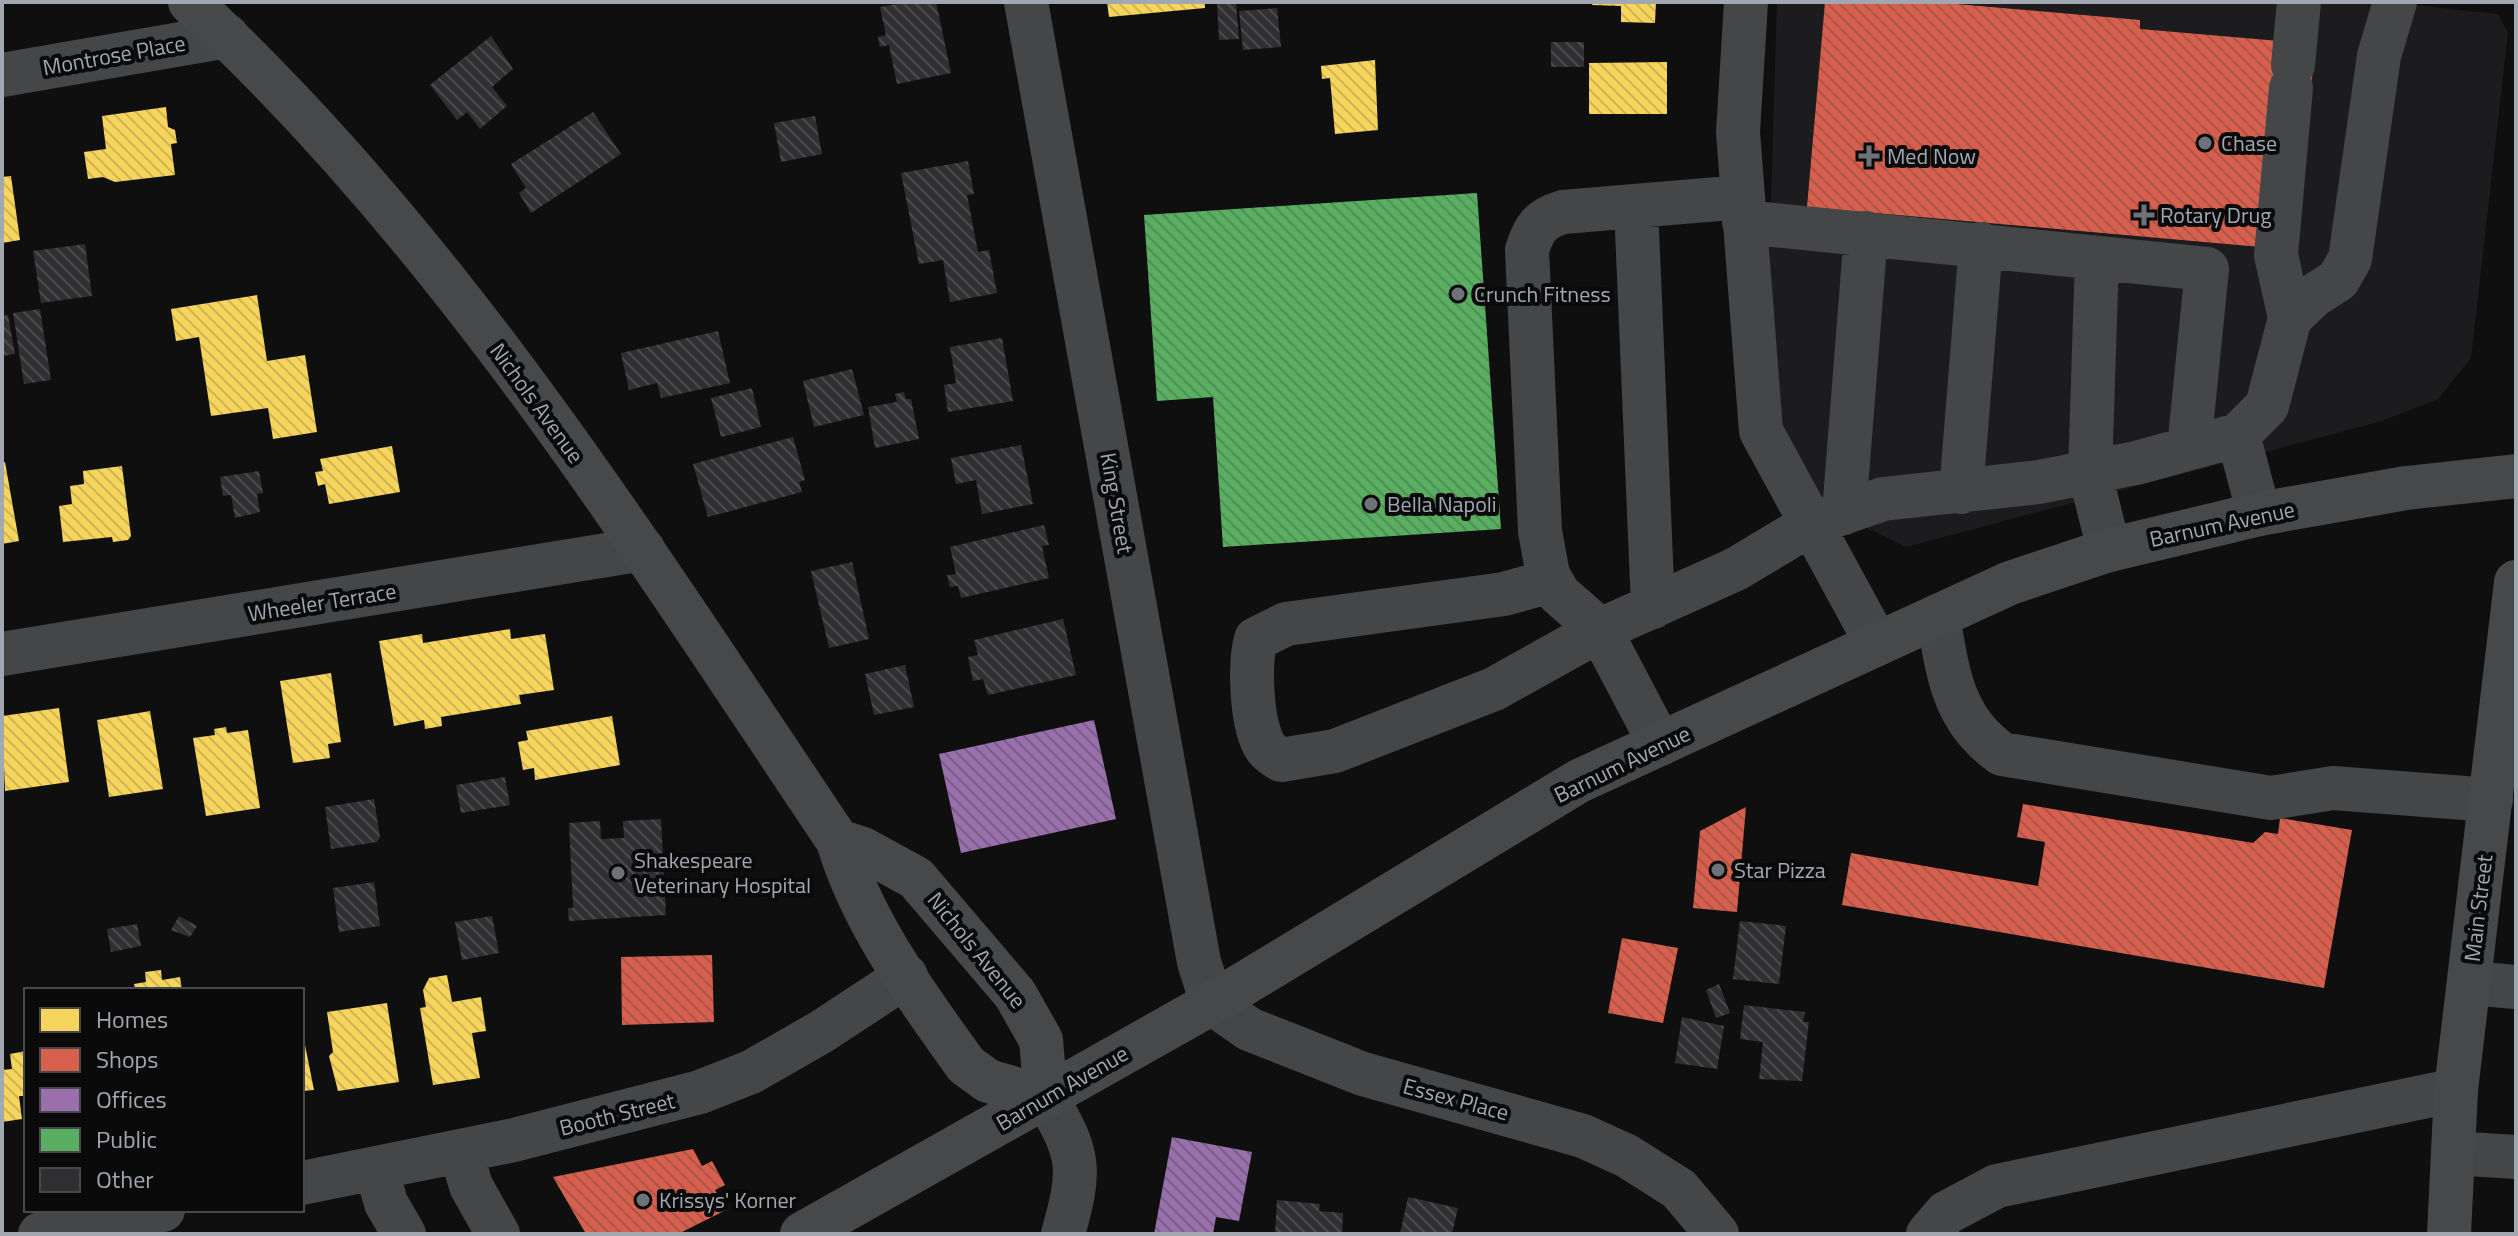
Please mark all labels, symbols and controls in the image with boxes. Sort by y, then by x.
street label: Montrose Place [40,26,188,84]
place label: Chase [2221,126,2277,160]
marker: Chase [2196,134,2214,152]
place label: Med Now [1887,139,1976,173]
marker: Med Now [1858,145,1880,167]
place label: Rotary Drug [2160,198,2272,232]
marker: Rotary Drug [2135,206,2153,224]
place label: Crunch Fitness [1474,277,1611,311]
marker: Crunch Fitness [1449,285,1467,303]
street label: Nichols Avenue [482,336,592,470]
street label: King Street [1091,450,1143,556]
place label: Bella Napoli [1387,487,1497,521]
street label: Barnum Avenue [2146,492,2298,556]
marker: Bella Napoli [1362,495,1380,513]
street label: Wheeler Terrace [245,574,399,630]
street label: Barnum Avenue [1548,716,1696,812]
place label: Shakespeare Veterinary Hospital [634,843,811,902]
street label: Main Street [2455,852,2501,964]
place label: Star Pizza [1734,853,1826,887]
marker: Star Pizza [1709,861,1727,879]
marker: Shakespeare Veterinary Hospital [609,864,627,882]
street label: Nichols Avenue [919,884,1035,1016]
legend [24,988,304,1212]
text: Homes [96,1001,168,1037]
street label: Barnum Avenue [990,1036,1134,1140]
text: Shops [96,1041,158,1077]
street label: Essex Place [1399,1069,1513,1129]
text: Offices [96,1081,167,1117]
street label: Booth Street [556,1083,679,1145]
text: Public [96,1121,157,1157]
text: Other [96,1161,154,1197]
place label: Krissys' Korner [659,1183,797,1217]
marker: Krissys' Korner [634,1191,652,1209]

